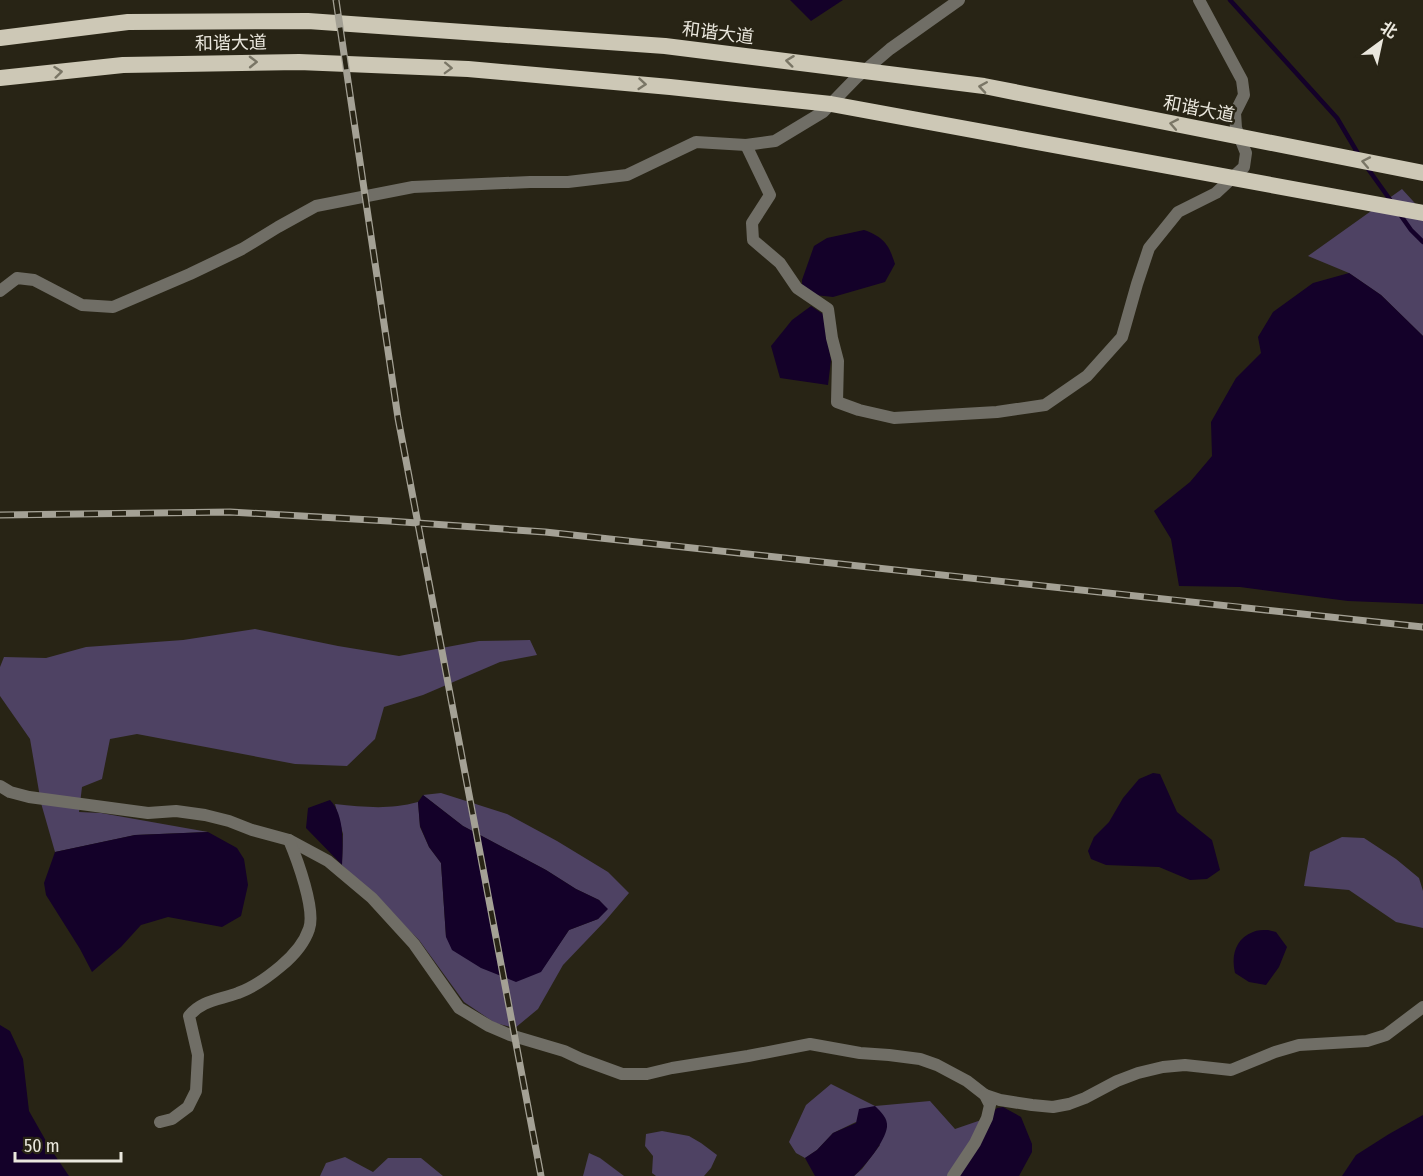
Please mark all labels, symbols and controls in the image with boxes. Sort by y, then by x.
north arrow [1351,12,1411,72]
street label: 和谐大道 [681,18,755,48]
text: 北 [1377,18,1401,42]
street label: 和谐大道 [195,31,267,55]
one-way arrow [248,56,257,69]
one-way arrow [785,56,794,68]
one-way arrow [443,61,452,74]
one-way arrow [54,66,63,78]
one-way arrow [637,77,646,90]
one-way arrow [978,81,988,93]
street label: 和谐大道 [1162,91,1236,127]
one-way arrow [1170,118,1180,131]
one-way arrow [1361,156,1371,169]
scale bar [15,1125,122,1163]
text: 50 m [24,1135,60,1157]

